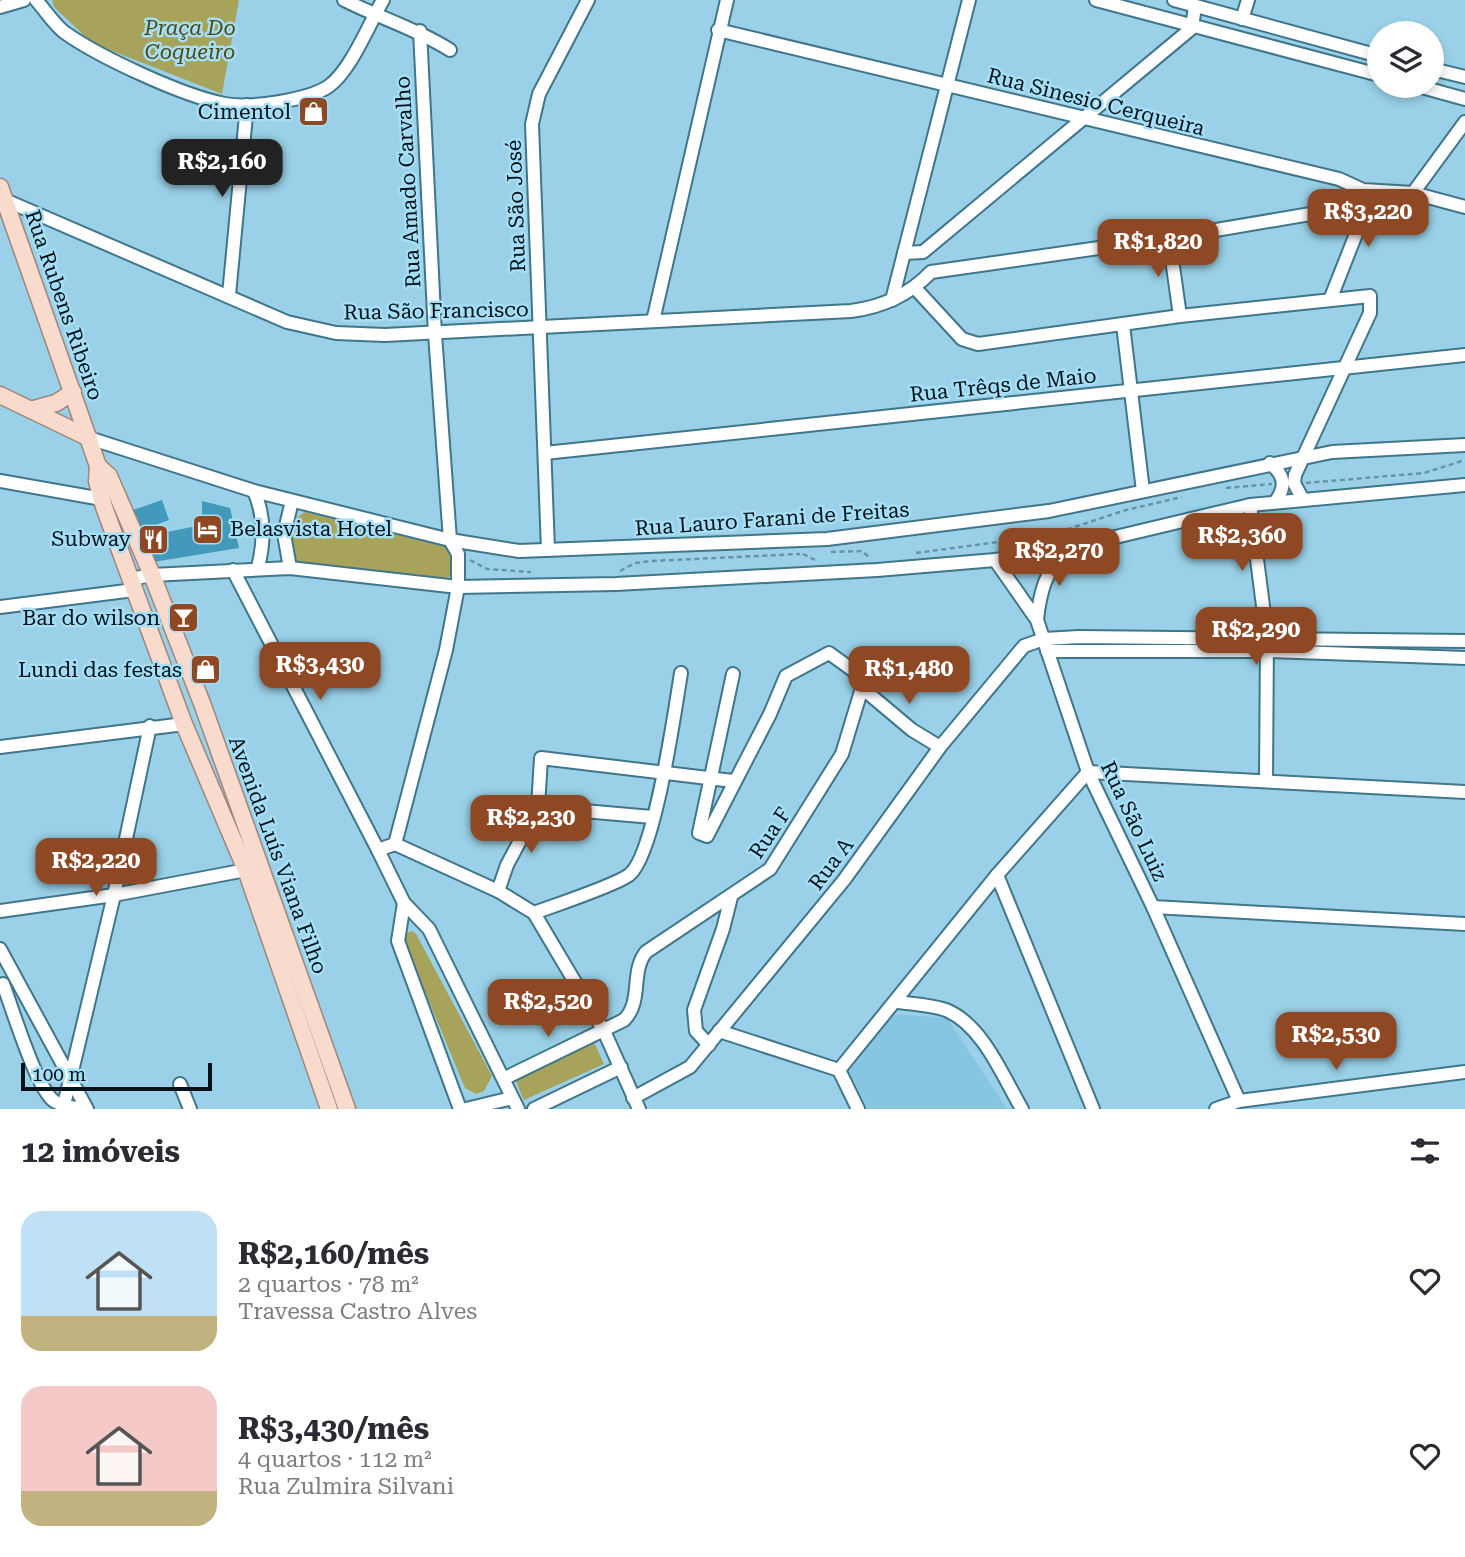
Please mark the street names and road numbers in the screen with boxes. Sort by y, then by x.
street label: Rua Sinesio Cerqueira [985,63,1208,141]
street label: Rua Amado Carvalho [390,75,426,289]
street label: Rua São José [502,139,530,273]
street label: Rua Rubens Ribeiro [20,207,108,403]
street label: Rua São Francisco [343,297,529,325]
street label: Rua Trêqs de Maio [908,363,1098,407]
street label: Rua Lauro Farani de Freitas [634,497,910,541]
street label: Avenida Luís Viana Filho [224,733,332,977]
street label: Rua São Luiz [1096,757,1172,885]
street label: Rua F [744,803,796,863]
street label: Rua A [804,833,858,895]

